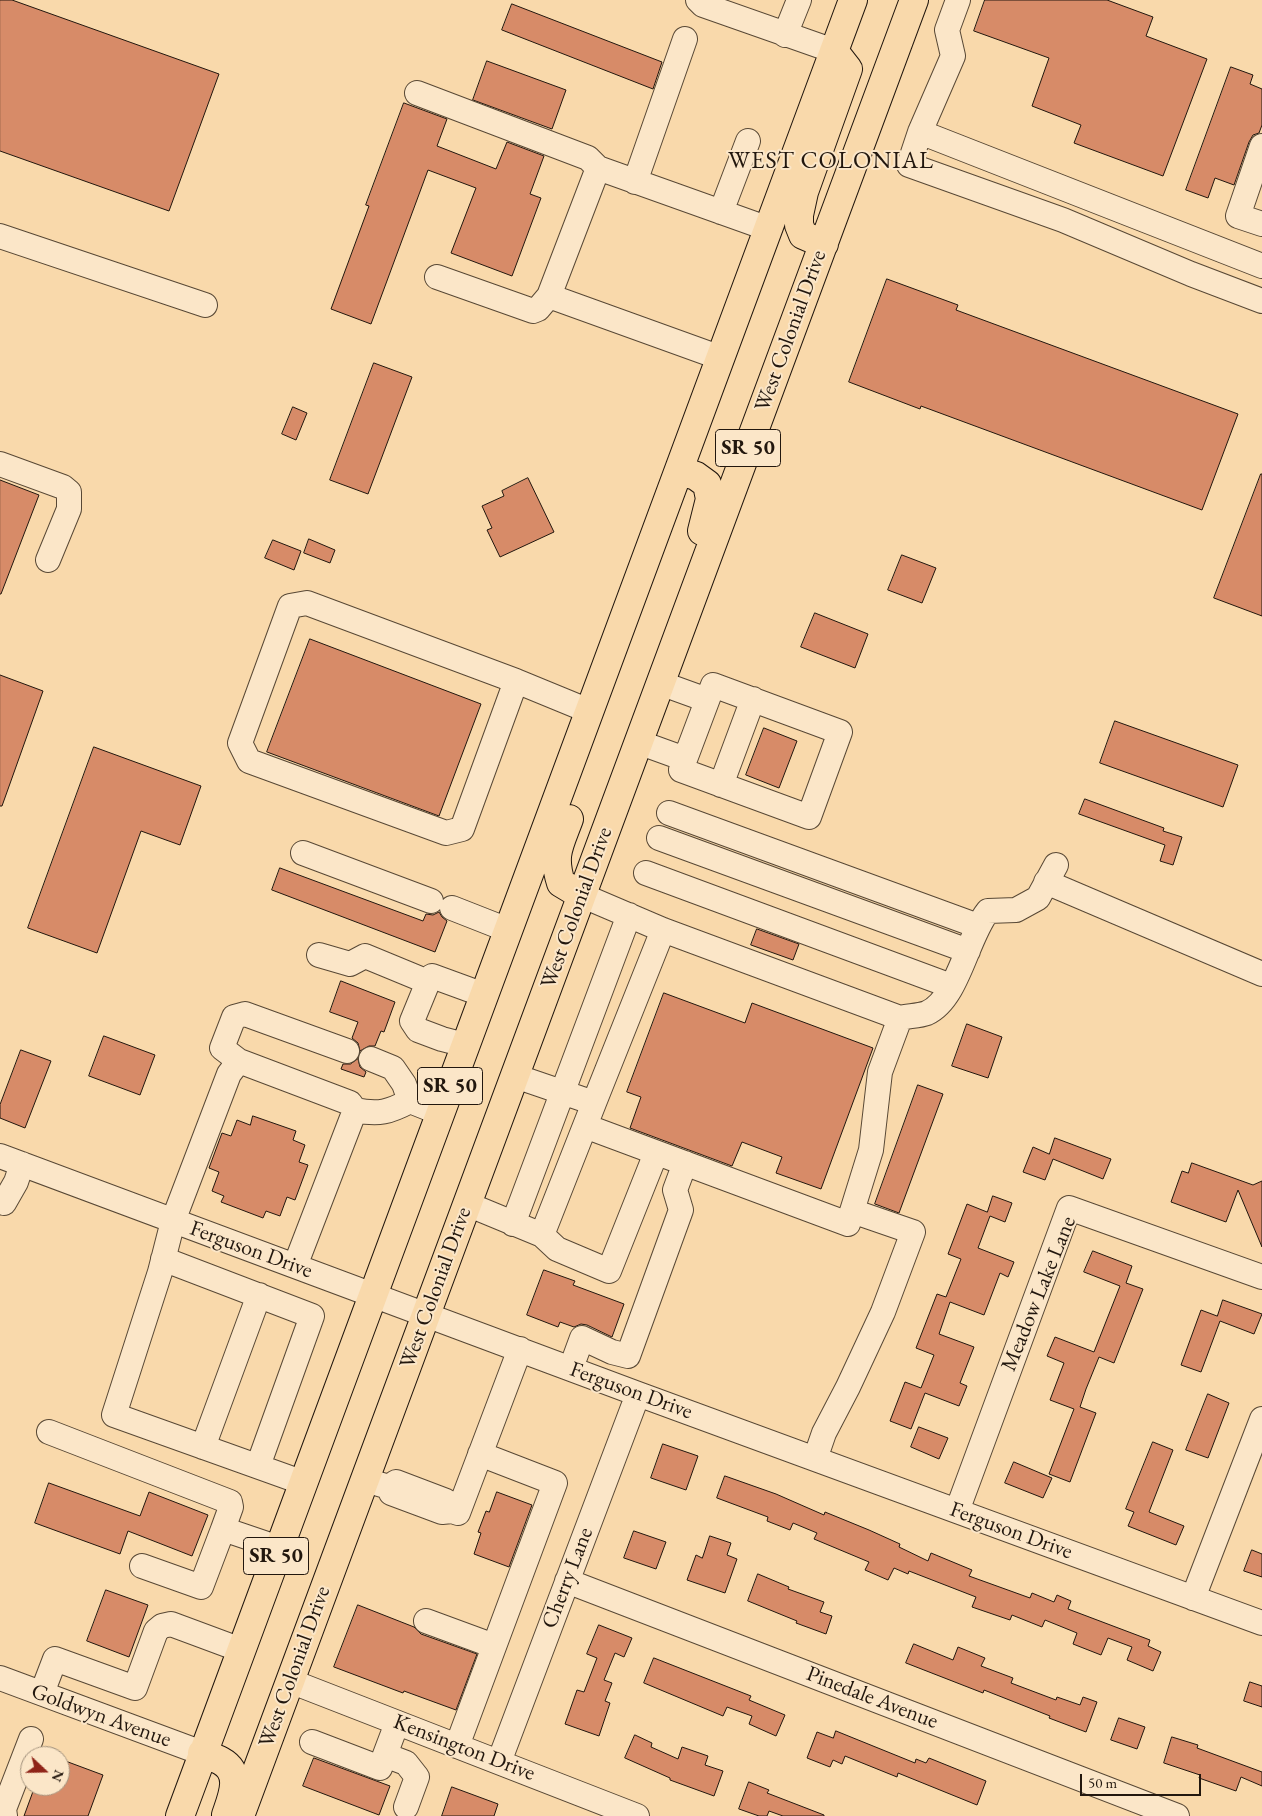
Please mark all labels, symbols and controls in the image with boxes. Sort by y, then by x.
district label: WEST COLONIAL [726,147,936,175]
street label: West Colonial Drive [750,247,832,415]
road number: SR 50 [716,429,780,466]
street label: West Colonial Drive [536,824,618,992]
road number: SR 50 [418,1068,482,1104]
street label: West Colonial Drive [395,1204,477,1372]
street label: Meadow Lake Lane [996,1213,1082,1375]
street label: Ferguson Drive [186,1216,316,1284]
street label: Ferguson Drive [566,1357,696,1425]
street label: Ferguson Drive [946,1497,1076,1565]
street label: Cherry Lane [537,1524,599,1632]
road number: SR 50 [244,1538,308,1574]
street label: West Colonial Drive [254,1583,336,1751]
street label: Pinedale Avenue [802,1661,942,1735]
street label: Goldwyn Avenue [27,1678,175,1754]
street label: Kensington Drive [389,1709,539,1787]
north arrow [20,1746,70,1796]
scale bar [1082,1764,1203,1796]
text: N [48,1767,69,1785]
text: 50 m [1088,1773,1117,1792]

